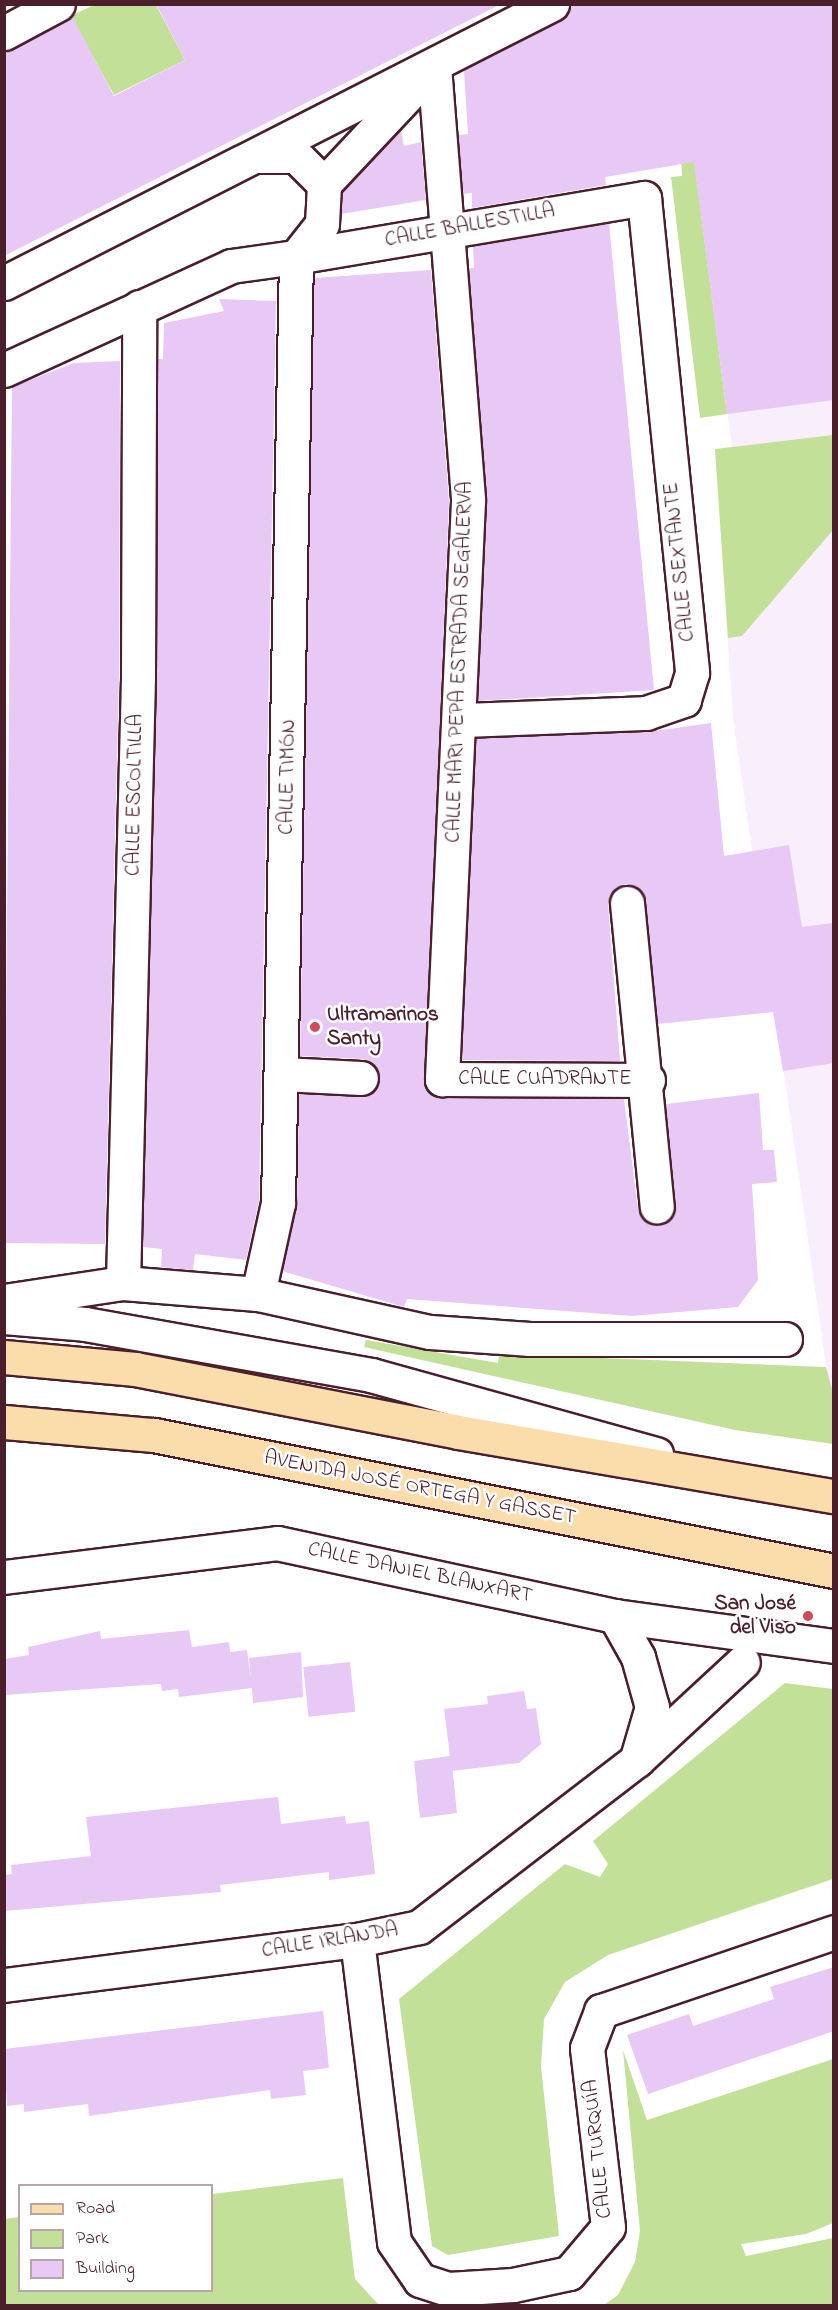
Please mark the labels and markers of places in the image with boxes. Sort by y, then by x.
place label: Ultramarinos Santy [327,1002,439,1052]
marker: Ultramarinos Santy [308,1020,322,1034]
place label: San José del Viso [714,1591,796,1641]
marker: San José del Viso [801,1609,815,1623]

